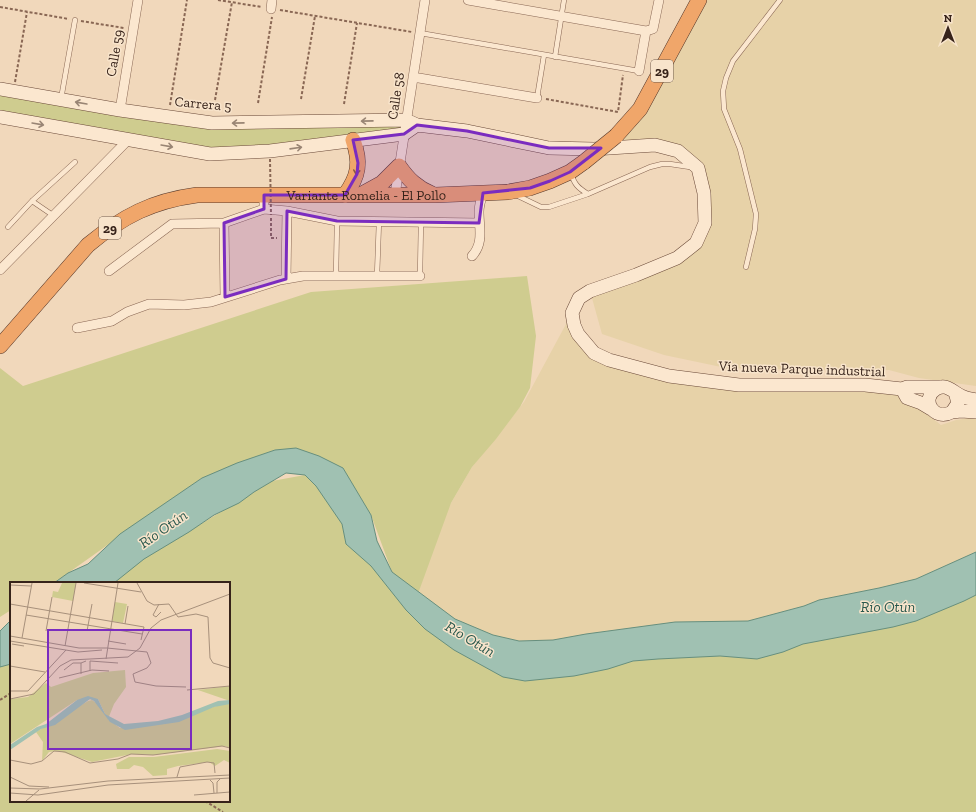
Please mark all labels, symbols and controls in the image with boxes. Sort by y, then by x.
north arrow [928,8,968,48]
text: N [944,12,953,25]
street label: Calle 59 [102,28,128,78]
road number: 29 [651,60,673,82]
street label: Calle 58 [384,71,408,121]
street label: Carrera 5 [174,93,232,115]
one-way arrow [75,99,88,107]
one-way arrow [361,117,374,125]
one-way arrow [232,119,245,126]
one-way arrow [32,120,45,128]
one-way arrow [160,142,173,150]
one-way arrow [289,144,302,152]
one-way arrow [353,162,361,175]
street label: Variante Romelia - El Pollo [286,186,446,204]
road number: 29 [99,217,121,239]
street label: Vía nueva Parque industrial [717,358,886,380]
water label: Río Otún [135,506,191,552]
inset map [10,582,230,802]
water label: Río Otún [861,598,916,616]
water label: Río Otún [442,617,498,661]

